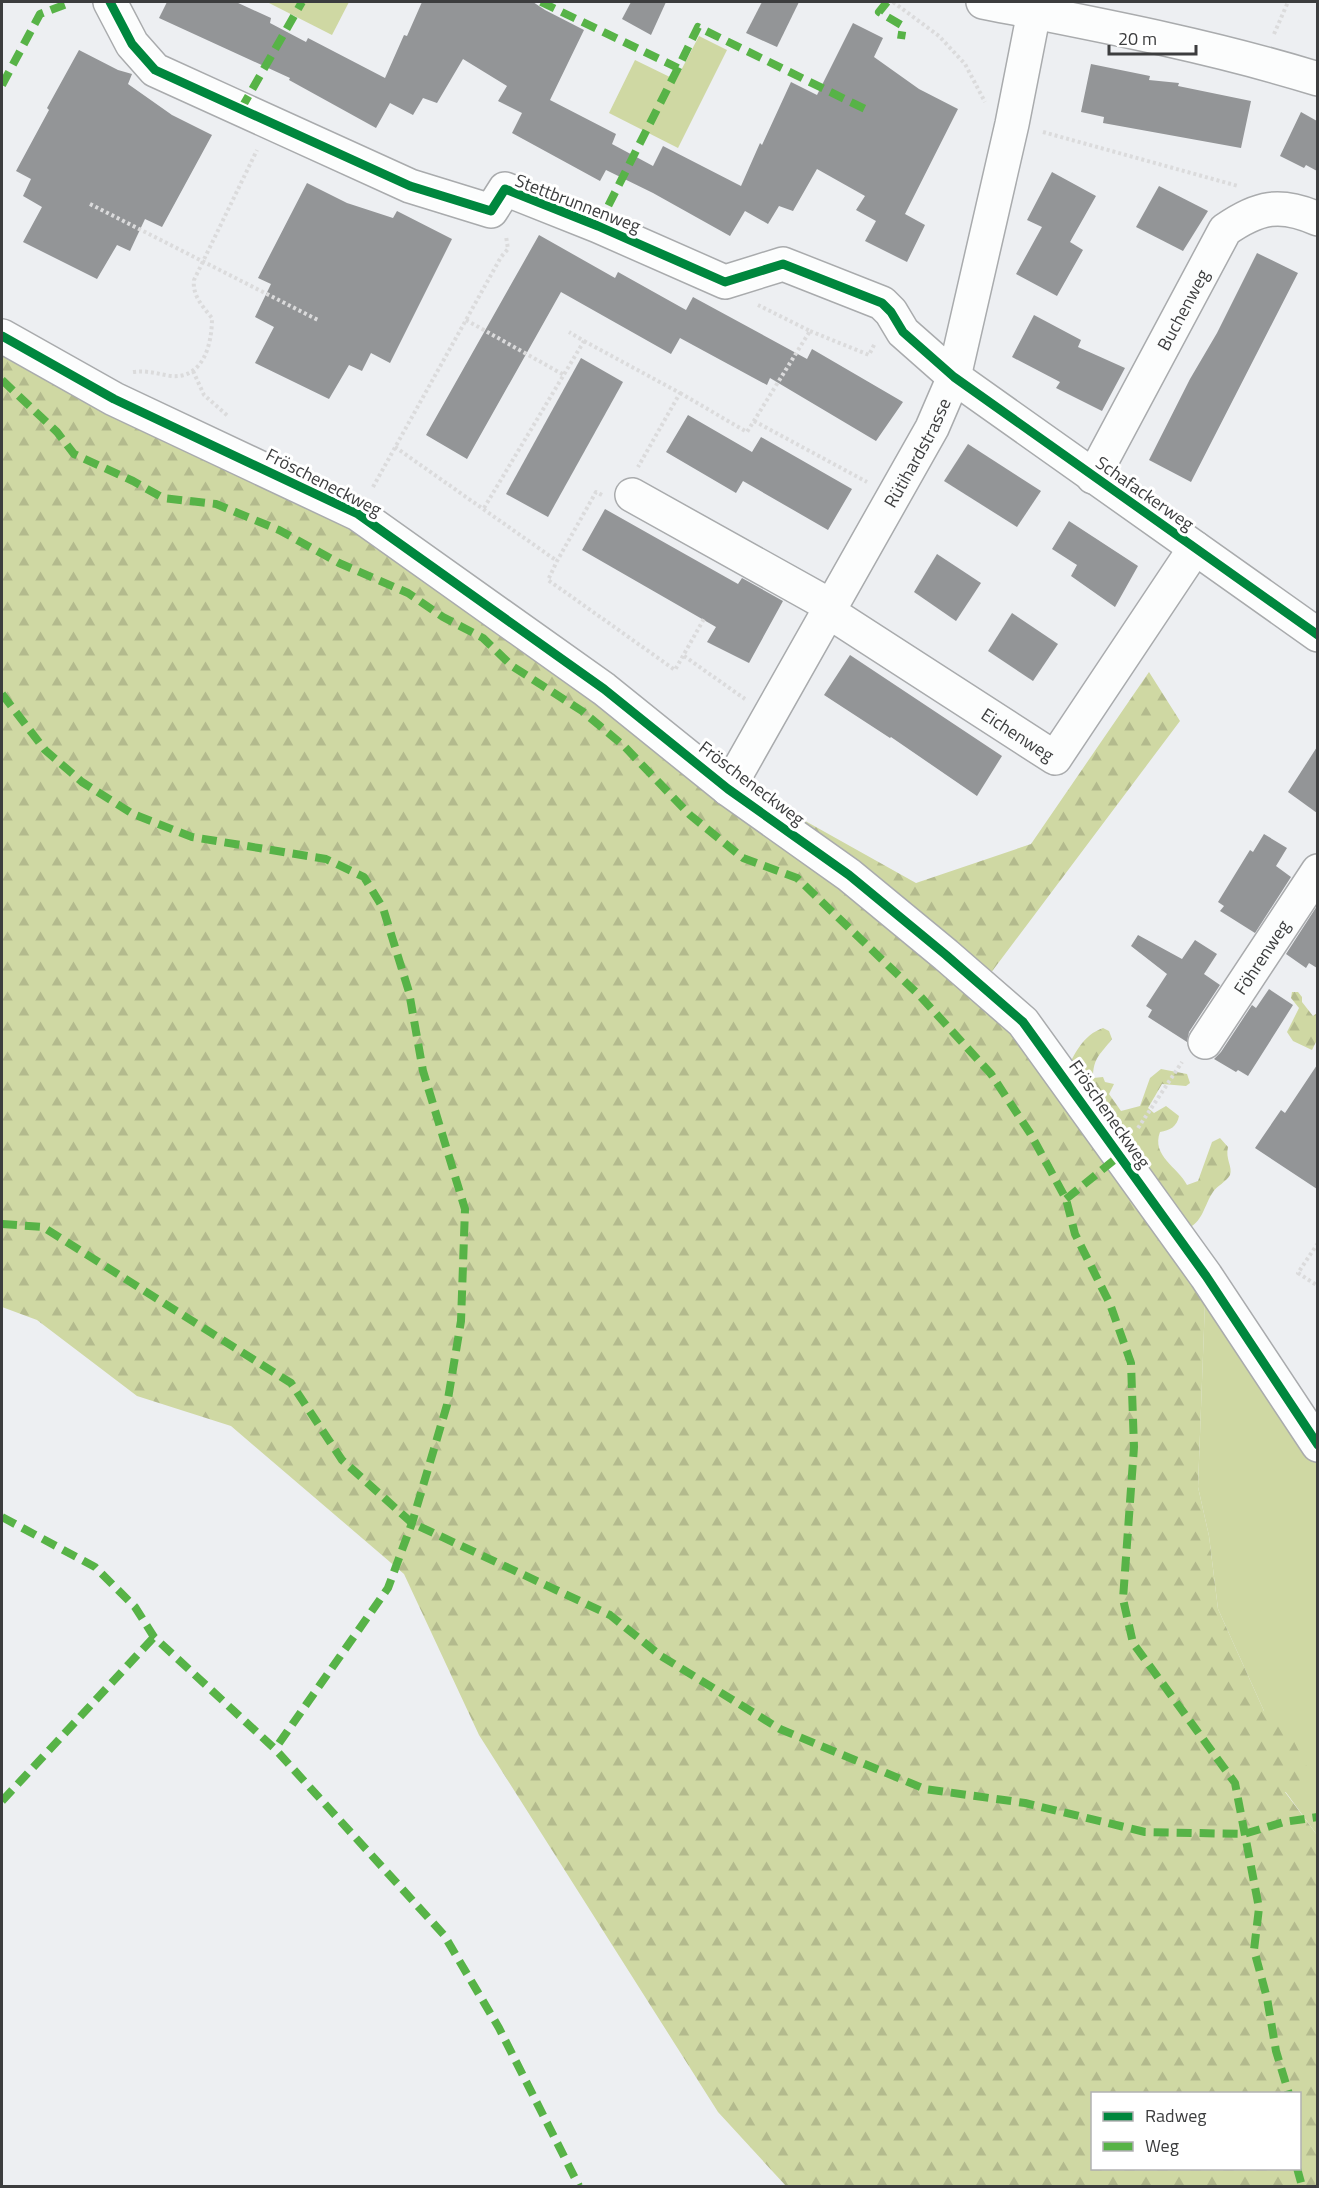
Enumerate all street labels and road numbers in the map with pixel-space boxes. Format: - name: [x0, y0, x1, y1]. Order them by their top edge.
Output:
- street label: Stettbrunnenweg: [511, 167, 645, 239]
- street label: Buchenweg: [1150, 264, 1215, 355]
- street label: Rütihardstrasse: [876, 393, 957, 512]
- street label: Fröscheneckweg: [261, 441, 387, 523]
- street label: Schafackerweg: [1090, 449, 1200, 537]
- street label: Eichenweg: [976, 700, 1060, 768]
- street label: Fröscheneckweg: [693, 734, 811, 832]
- street label: Föhrenweg: [1227, 914, 1296, 1000]
- street label: Fröscheneckweg: [1063, 1054, 1157, 1174]

